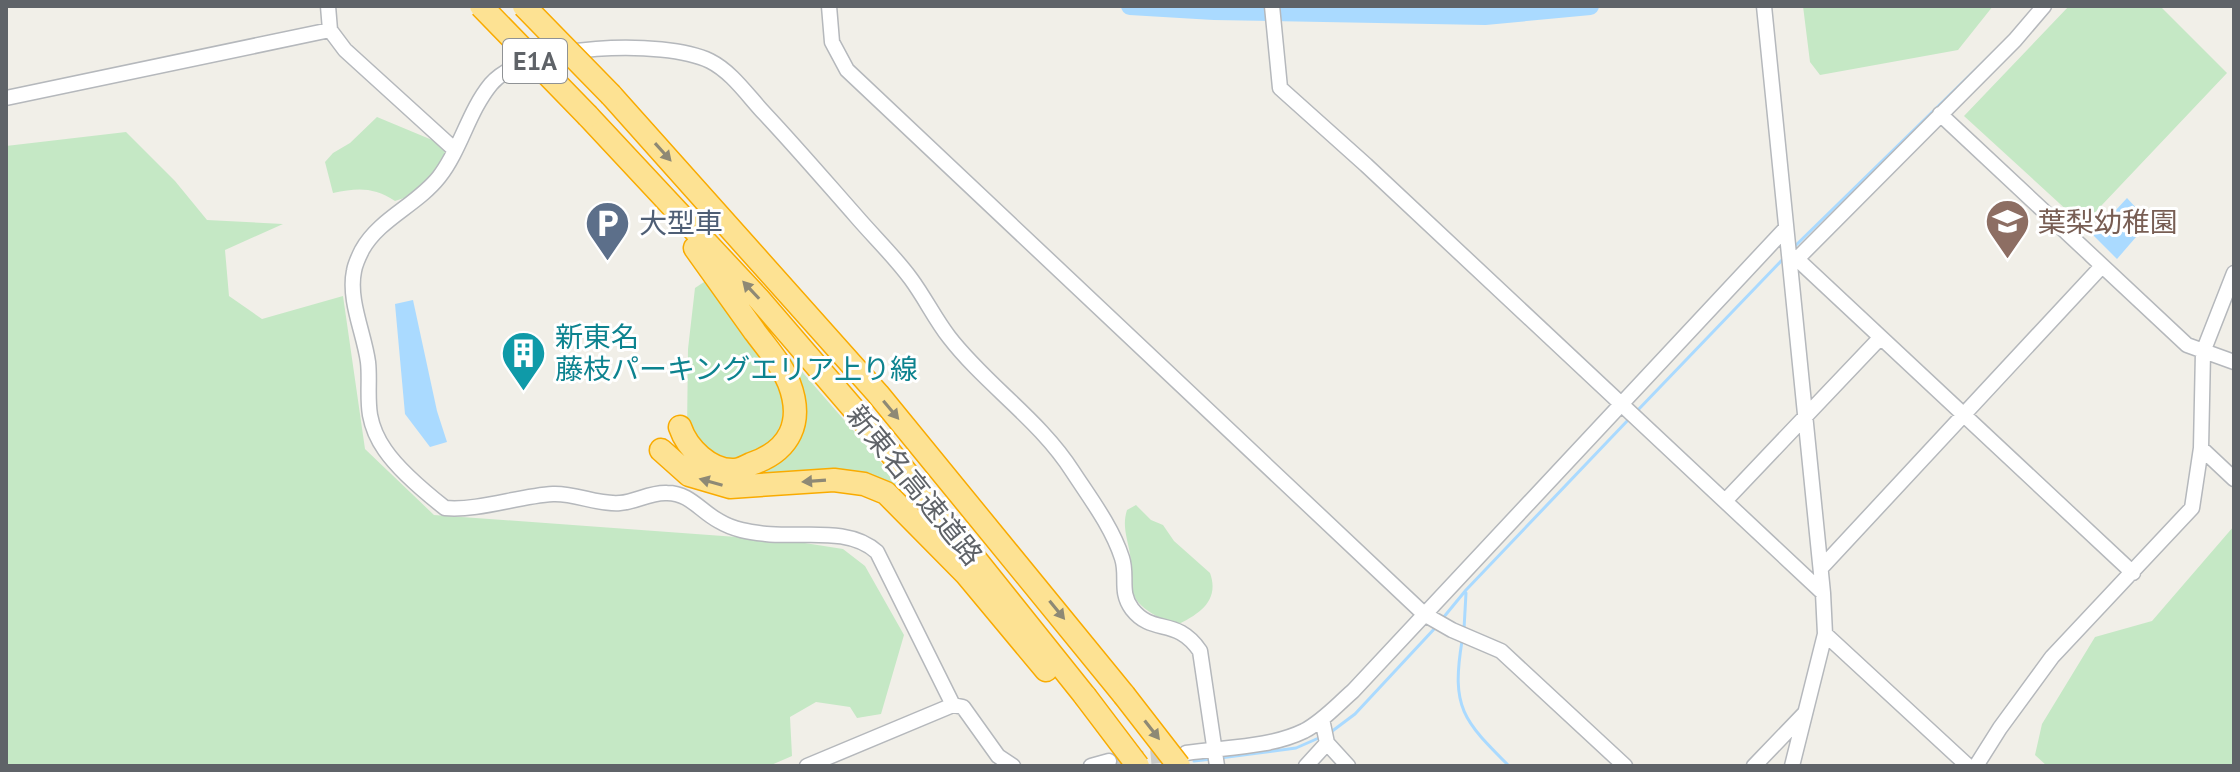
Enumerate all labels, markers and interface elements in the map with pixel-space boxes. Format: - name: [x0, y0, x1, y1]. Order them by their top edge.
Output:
- road number: E1A: [503, 39, 567, 83]
- one-way arrow: [654, 142, 671, 162]
- school or university icon: 葉梨幼稚園: [1983, 198, 2031, 261]
- parking icon: 大型車: [584, 199, 632, 262]
- place label: 葉梨幼稚園: [2038, 203, 2178, 240]
- place label: 大型車: [639, 204, 723, 241]
- one-way arrow: [742, 281, 760, 300]
- place label: 新東名 藤枝パーキングエリア上り線: [555, 318, 918, 387]
- building icon: 新東名 藤枝パーキングエリア上り線: [500, 329, 548, 392]
- street label: 新東名高速道路: [839, 397, 991, 572]
- one-way arrow: [882, 400, 899, 420]
- one-way arrow: [699, 475, 723, 488]
- one-way arrow: [801, 475, 826, 488]
- one-way arrow: [1048, 600, 1065, 620]
- one-way arrow: [1143, 720, 1159, 741]

